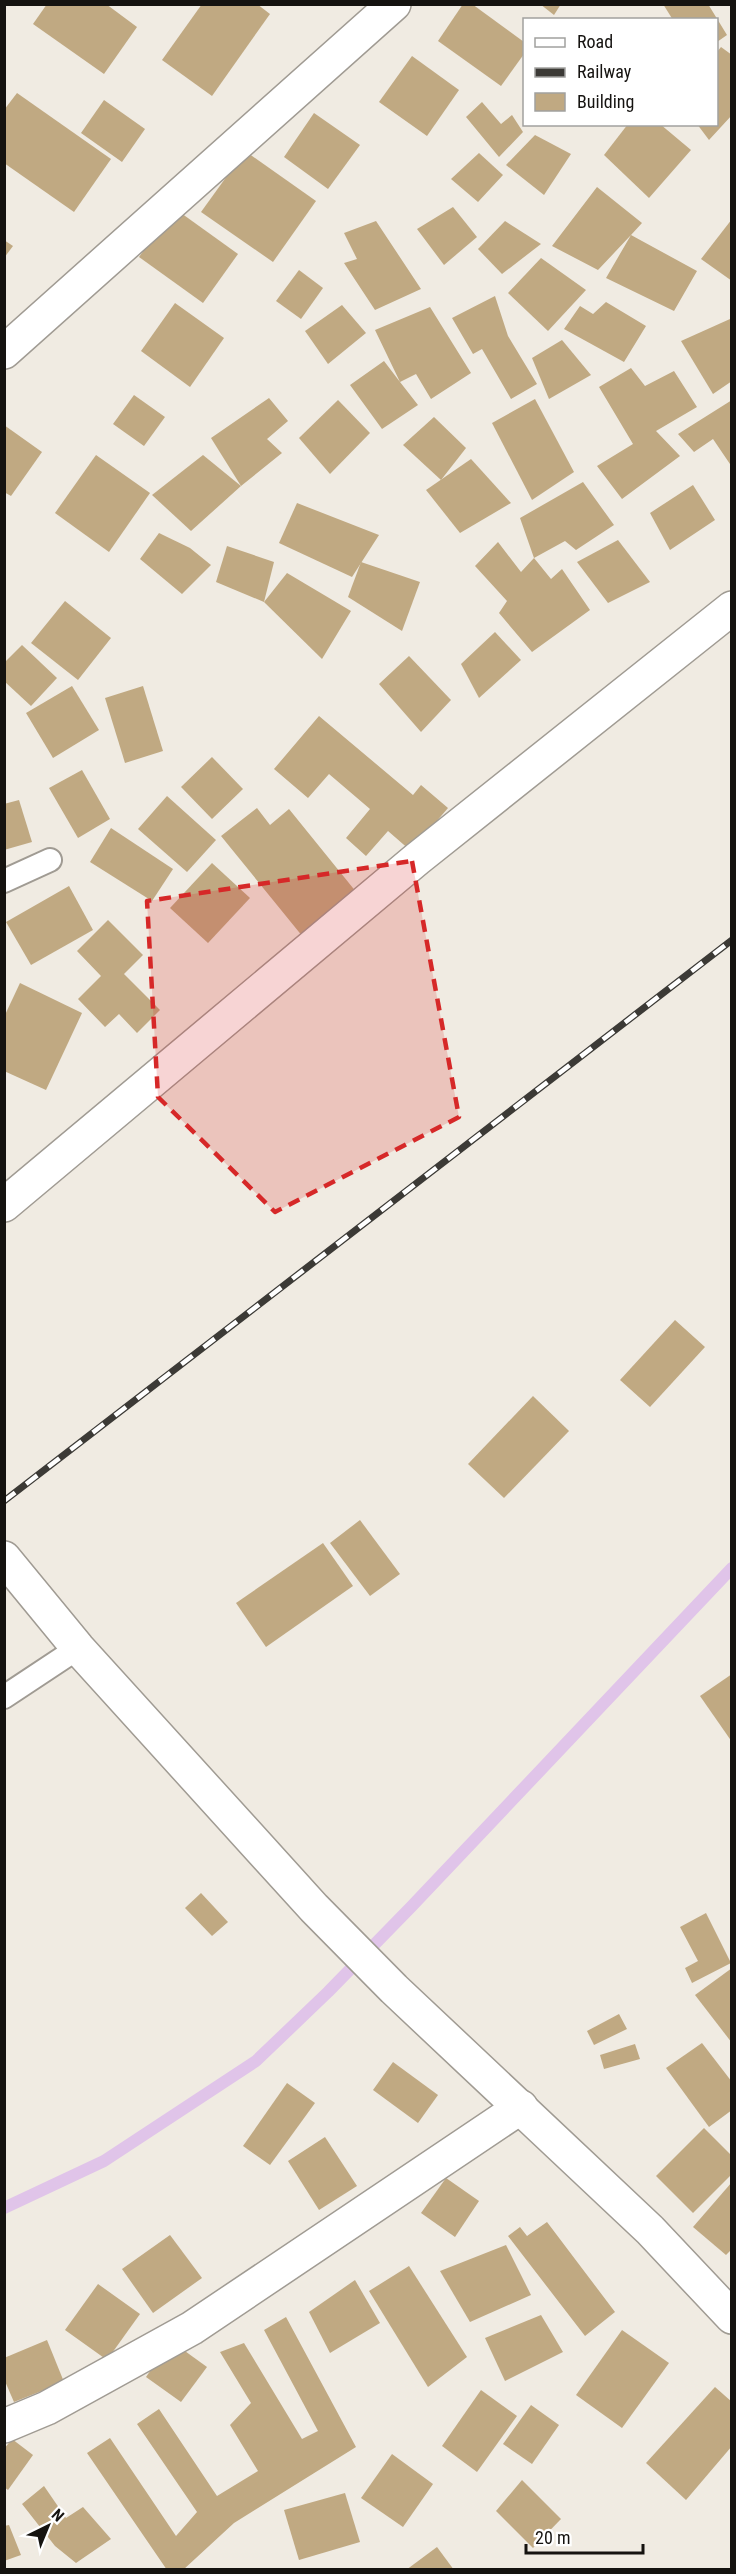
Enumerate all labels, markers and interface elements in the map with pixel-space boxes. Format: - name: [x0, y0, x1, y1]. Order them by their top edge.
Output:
- legend: [523, 18, 718, 126]
- text: Road: [577, 31, 613, 52]
- text: Railway: [577, 61, 632, 82]
- text: Building: [577, 91, 634, 112]
- north arrow: [18, 2496, 78, 2556]
- text: N: [48, 2505, 68, 2526]
- scale bar: [526, 2517, 643, 2555]
- text: 20 m: [535, 2527, 570, 2548]

